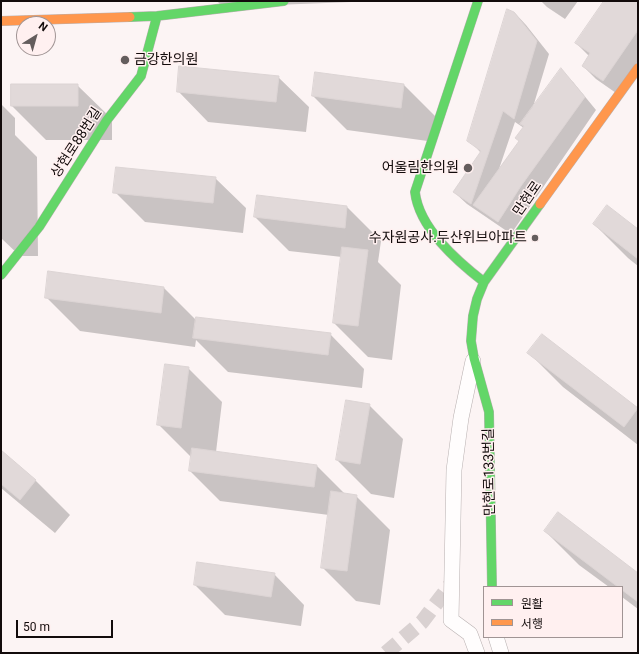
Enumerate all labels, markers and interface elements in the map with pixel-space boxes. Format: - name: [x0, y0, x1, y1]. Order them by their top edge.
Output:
- north arrow: [16, 16, 56, 56]
- text: N: [36, 19, 50, 34]
- place label: 금강한의원: [134, 52, 198, 68]
- marker: 금강한의원: [119, 54, 131, 66]
- street label: 상현로88번길: [48, 105, 106, 181]
- place label: 어울림한의원: [382, 160, 459, 176]
- marker: 어울림한의원: [462, 162, 474, 174]
- street label: 만현로: [510, 178, 546, 220]
- place label: 수자원공사.두산위브아파트: [369, 230, 527, 246]
- marker: 수자원공사.두산위브아파트: [530, 233, 540, 243]
- street label: 만현로133번길: [481, 428, 499, 516]
- legend: [483, 586, 623, 638]
- text: 원활: [521, 597, 543, 611]
- scale bar: [18, 612, 115, 638]
- text: 서행: [521, 617, 543, 631]
- text: 50 m: [23, 620, 50, 634]

